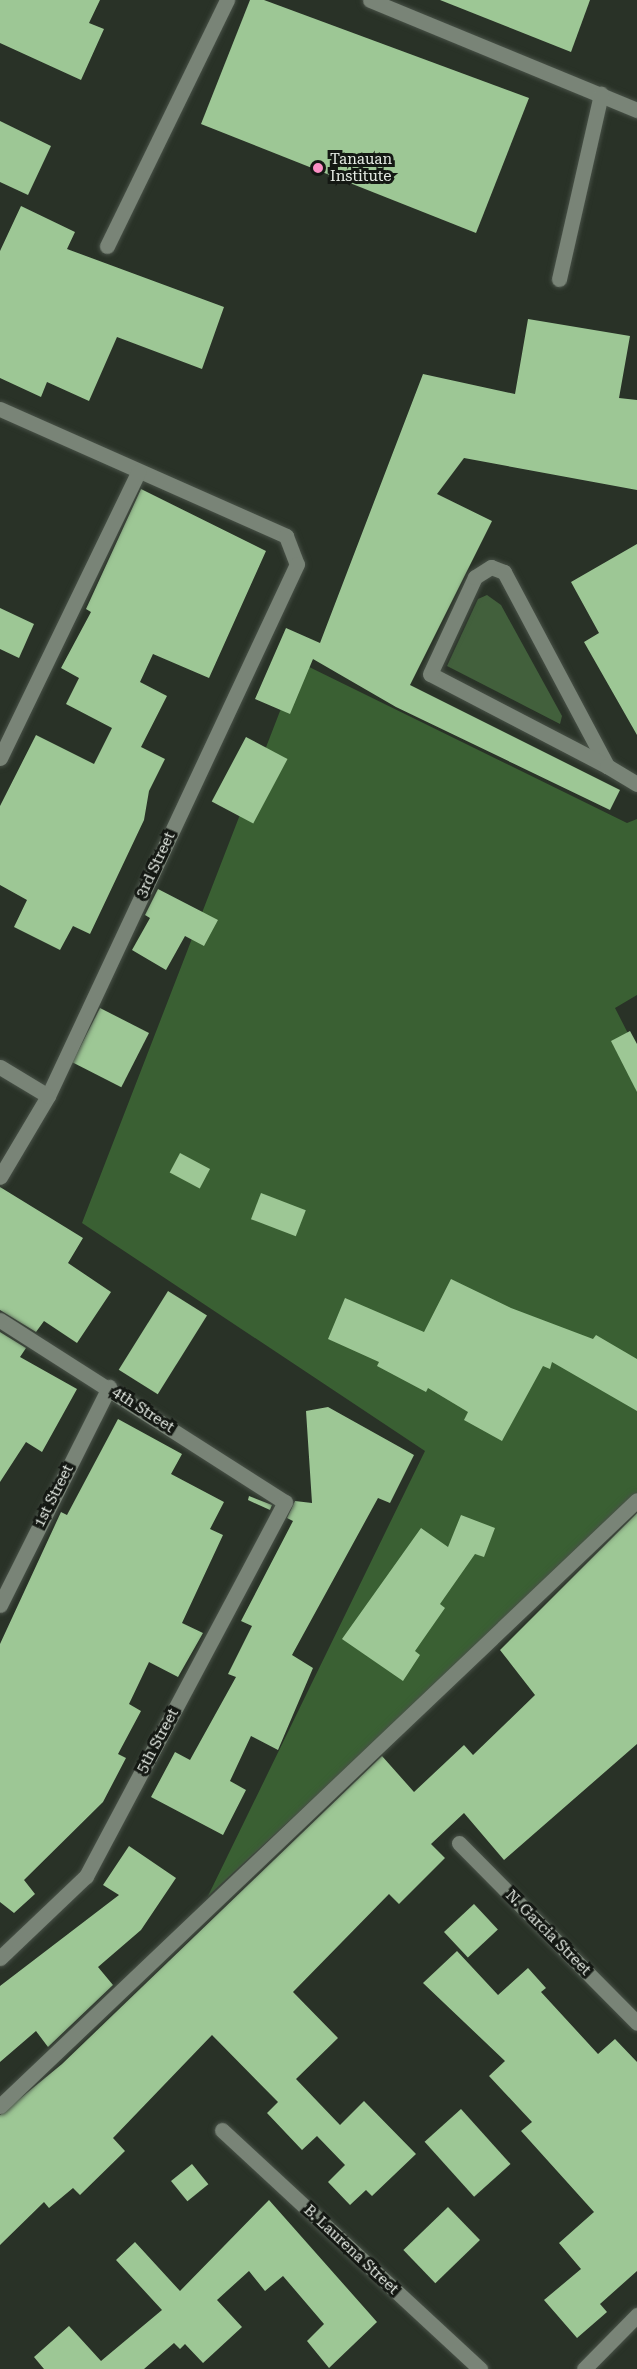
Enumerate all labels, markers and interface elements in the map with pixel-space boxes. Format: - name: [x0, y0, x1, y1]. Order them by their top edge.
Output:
- place label: Tanauan Institute: [330, 150, 392, 185]
- marker: Tanauan Institute: [311, 161, 325, 175]
- street label: 3rd Street: [133, 829, 179, 901]
- street label: 4th Street: [109, 1383, 177, 1437]
- street label: 1st Street: [31, 1462, 77, 1530]
- street label: 5th Street: [134, 1706, 182, 1776]
- street label: N. Garcia Street: [502, 1887, 594, 1979]
- street label: B. Laurena Street: [300, 2201, 402, 2299]

